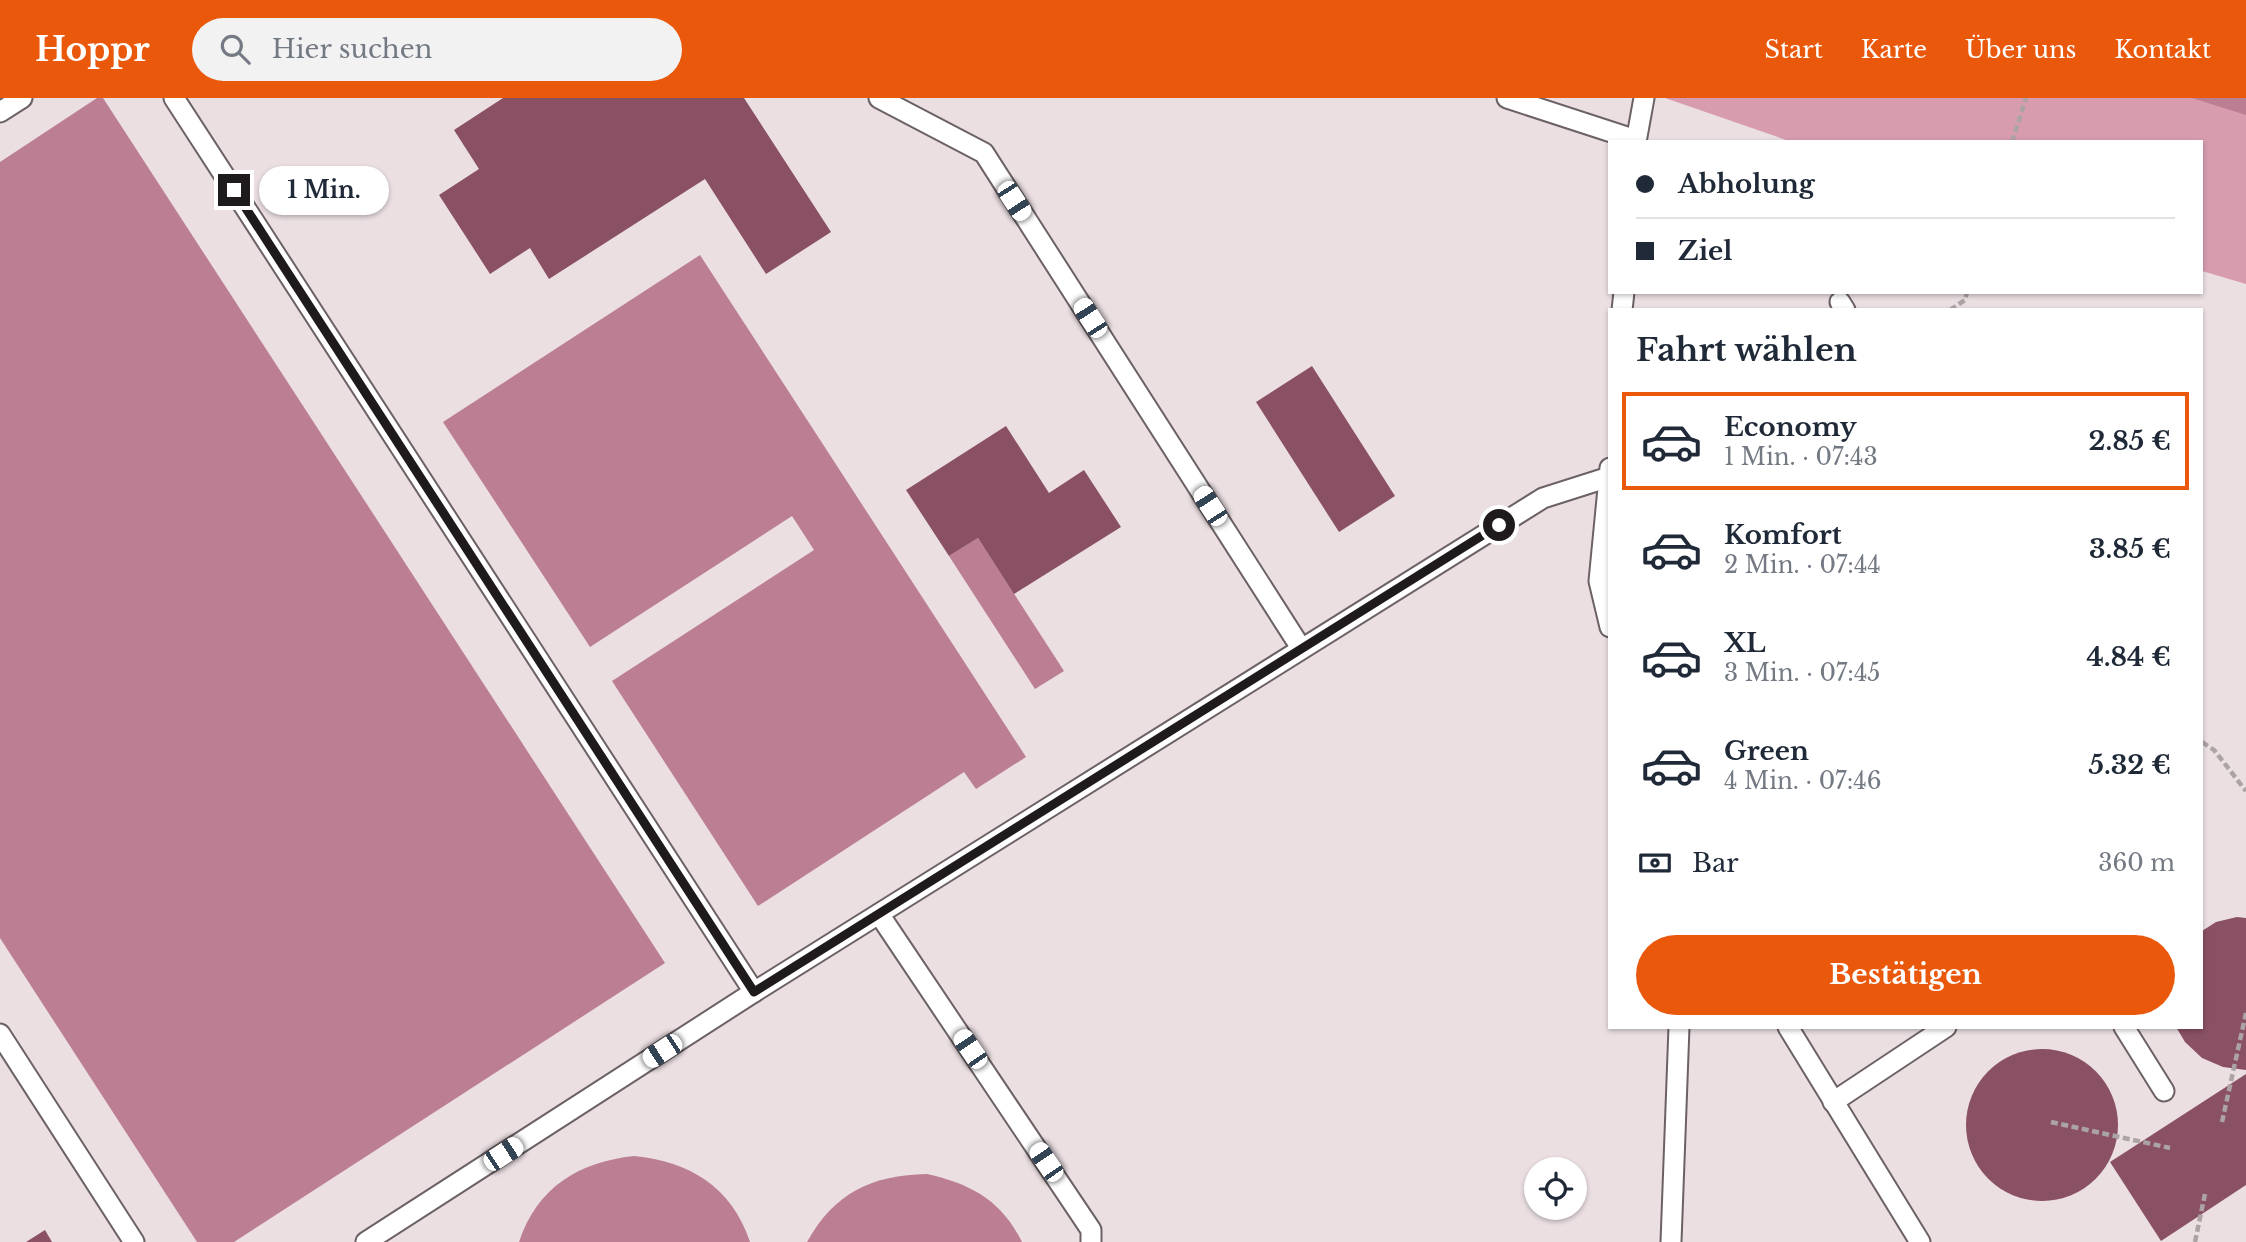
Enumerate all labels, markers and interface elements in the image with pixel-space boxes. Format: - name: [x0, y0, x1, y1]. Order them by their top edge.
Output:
- search box: [192, 18, 682, 81]
- text: Hoppr: [35, 29, 150, 70]
- icon: search: [216, 30, 254, 68]
- text: Hier suchen: [272, 33, 433, 65]
- text: Start: [1765, 35, 1823, 64]
- text: Karte: [1861, 35, 1927, 64]
- text: Über uns: [1965, 35, 2077, 64]
- text: Kontakt: [2115, 35, 2211, 64]
- callout: 1 Min.: [258, 166, 388, 214]
- text: Abholung: [1678, 168, 1815, 200]
- route end: [218, 174, 250, 206]
- text: 1 Min.: [287, 176, 361, 204]
- car: [994, 178, 1035, 224]
- text: Ziel: [1678, 235, 1733, 267]
- car: [1070, 295, 1111, 341]
- text: Fahrt wählen: [1636, 330, 1857, 370]
- icon: car: [1640, 410, 1703, 473]
- text: Economy: [1724, 411, 1857, 443]
- text: 2.85 €: [2089, 425, 2171, 457]
- text: 1 Min. · 07:43: [1724, 443, 1878, 471]
- car: [1190, 483, 1231, 529]
- route start: [1483, 509, 1515, 541]
- icon: car: [1640, 518, 1703, 581]
- text: Komfort: [1724, 519, 1842, 551]
- text: 3.85 €: [2089, 533, 2171, 565]
- text: 2 Min. · 07:44: [1724, 551, 1881, 579]
- icon: car: [1640, 626, 1703, 689]
- text: XL: [1724, 627, 1766, 659]
- text: 4.84 €: [2086, 641, 2171, 673]
- text: 3 Min. · 07:45: [1724, 659, 1880, 687]
- icon: car: [1640, 734, 1703, 797]
- text: Green: [1724, 735, 1809, 767]
- text: 5.32 €: [2089, 749, 2171, 781]
- text: 4 Min. · 07:46: [1724, 767, 1881, 795]
- icon: cash: [1636, 844, 1674, 882]
- text: Bar: [1692, 847, 1739, 879]
- text: 360 m: [2098, 849, 2175, 877]
- button: Bestätigen: [1636, 935, 2175, 1015]
- car: [950, 1026, 991, 1072]
- car: [639, 1031, 686, 1071]
- car: [480, 1134, 527, 1174]
- car: [1026, 1139, 1067, 1185]
- map controls: [1524, 1157, 1587, 1220]
- button: locate: [1524, 1157, 1587, 1220]

